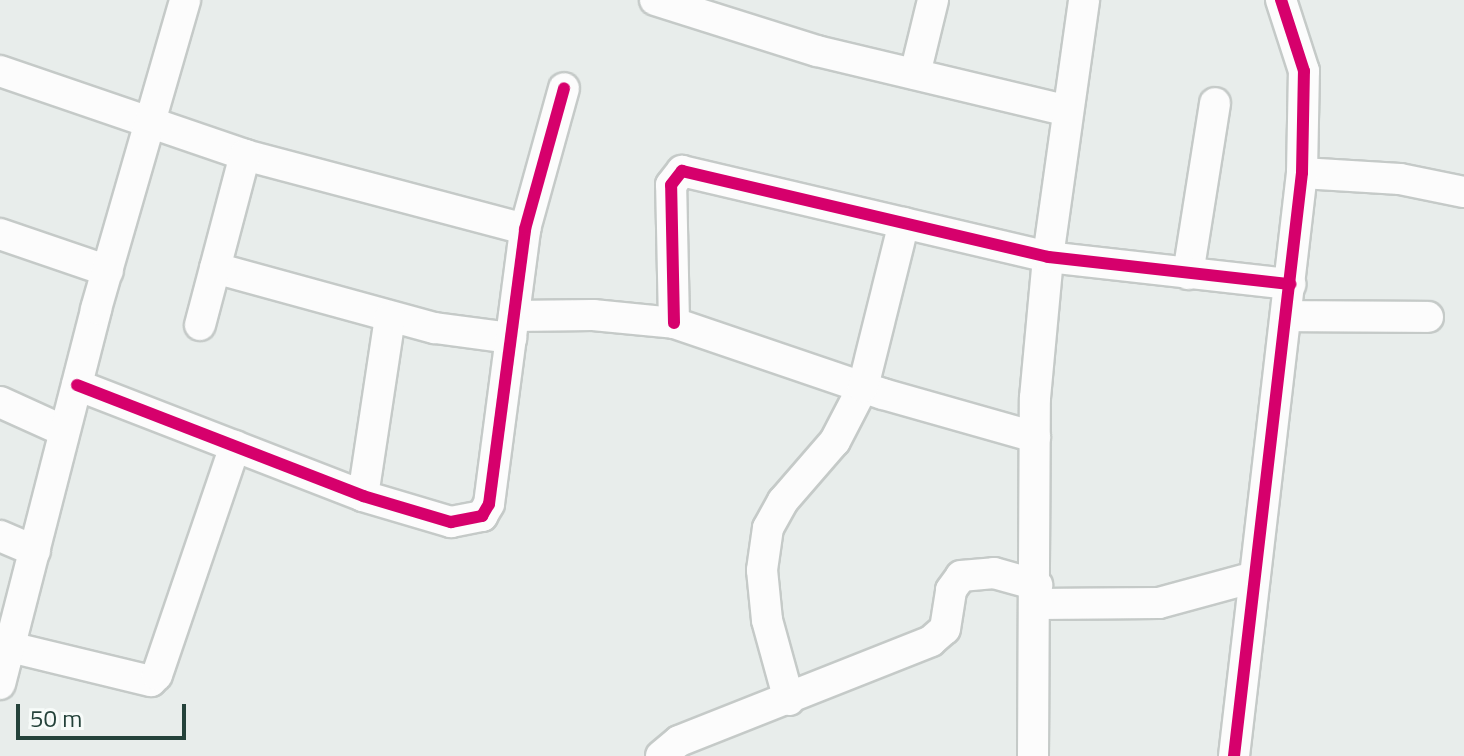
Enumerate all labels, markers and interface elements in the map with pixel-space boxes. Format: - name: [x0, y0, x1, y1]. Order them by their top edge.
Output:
- scale bar: [20, 688, 190, 738]
- text: 50 m: [30, 700, 82, 736]

